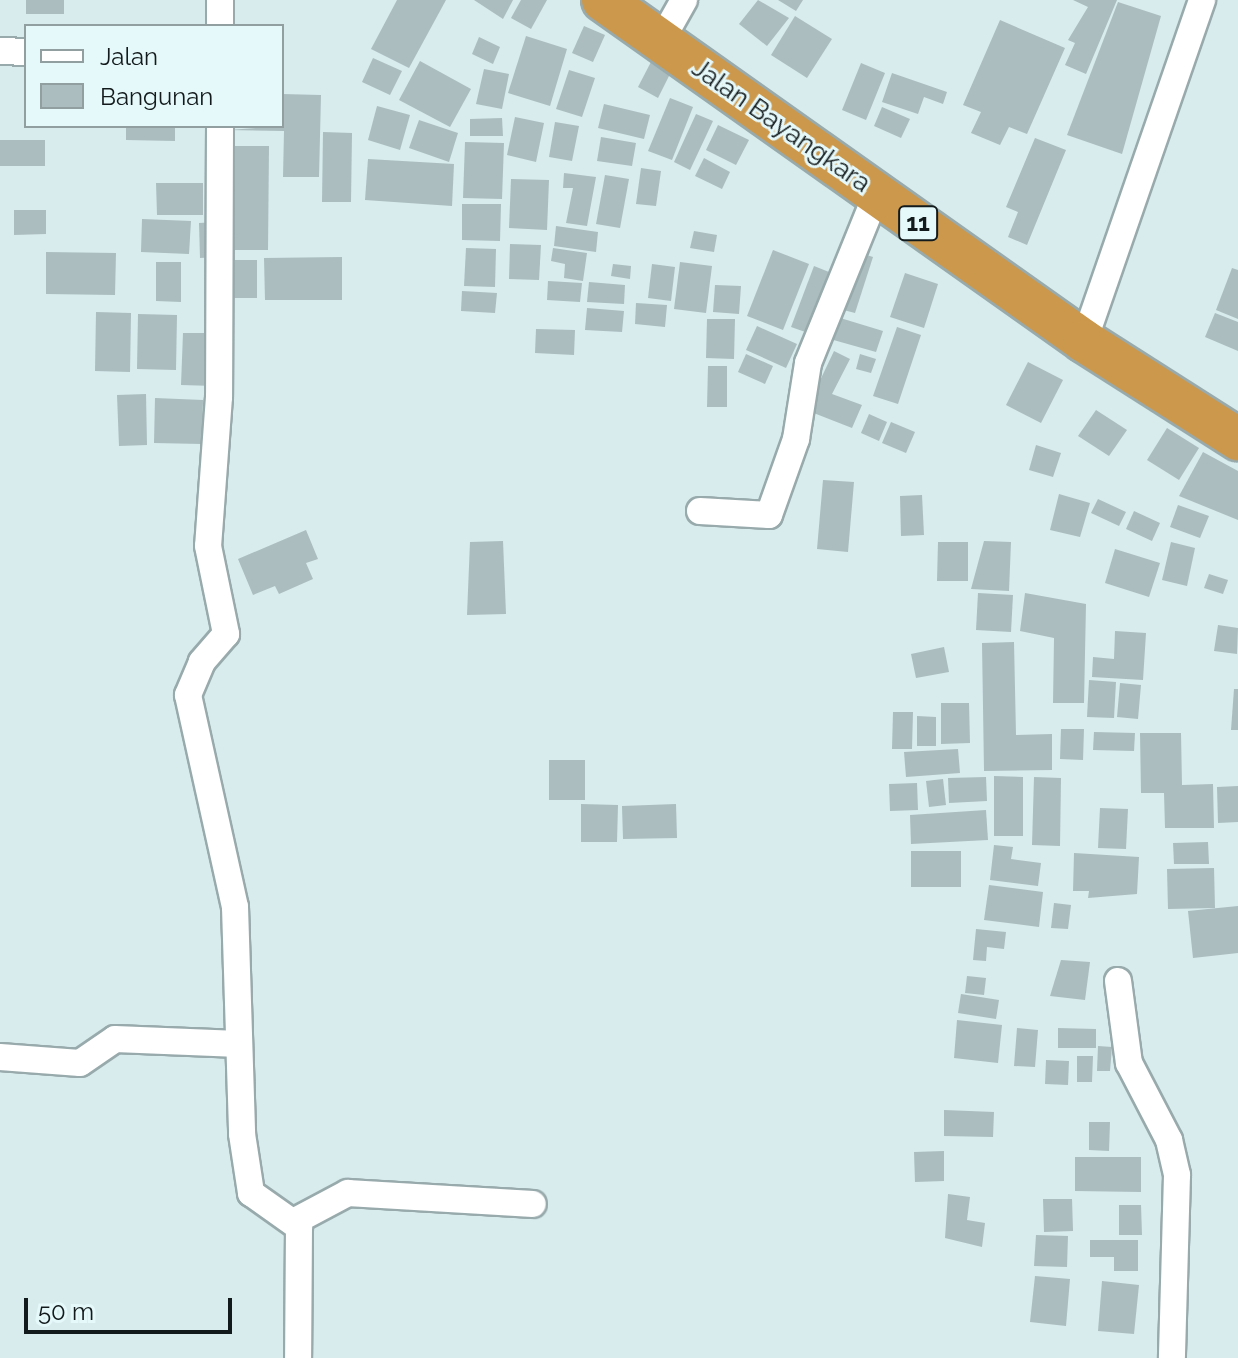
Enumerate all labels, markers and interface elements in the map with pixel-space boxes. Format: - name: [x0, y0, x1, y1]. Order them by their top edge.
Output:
- legend: [24, 24, 284, 128]
- text: Jalan: [100, 42, 158, 71]
- street label: Jalan Bayangkara: [686, 53, 876, 199]
- text: Bangunan: [100, 82, 213, 111]
- road number: 11: [898, 203, 938, 243]
- scale bar: [28, 1282, 236, 1332]
- text: 50 m: [38, 1297, 94, 1326]

